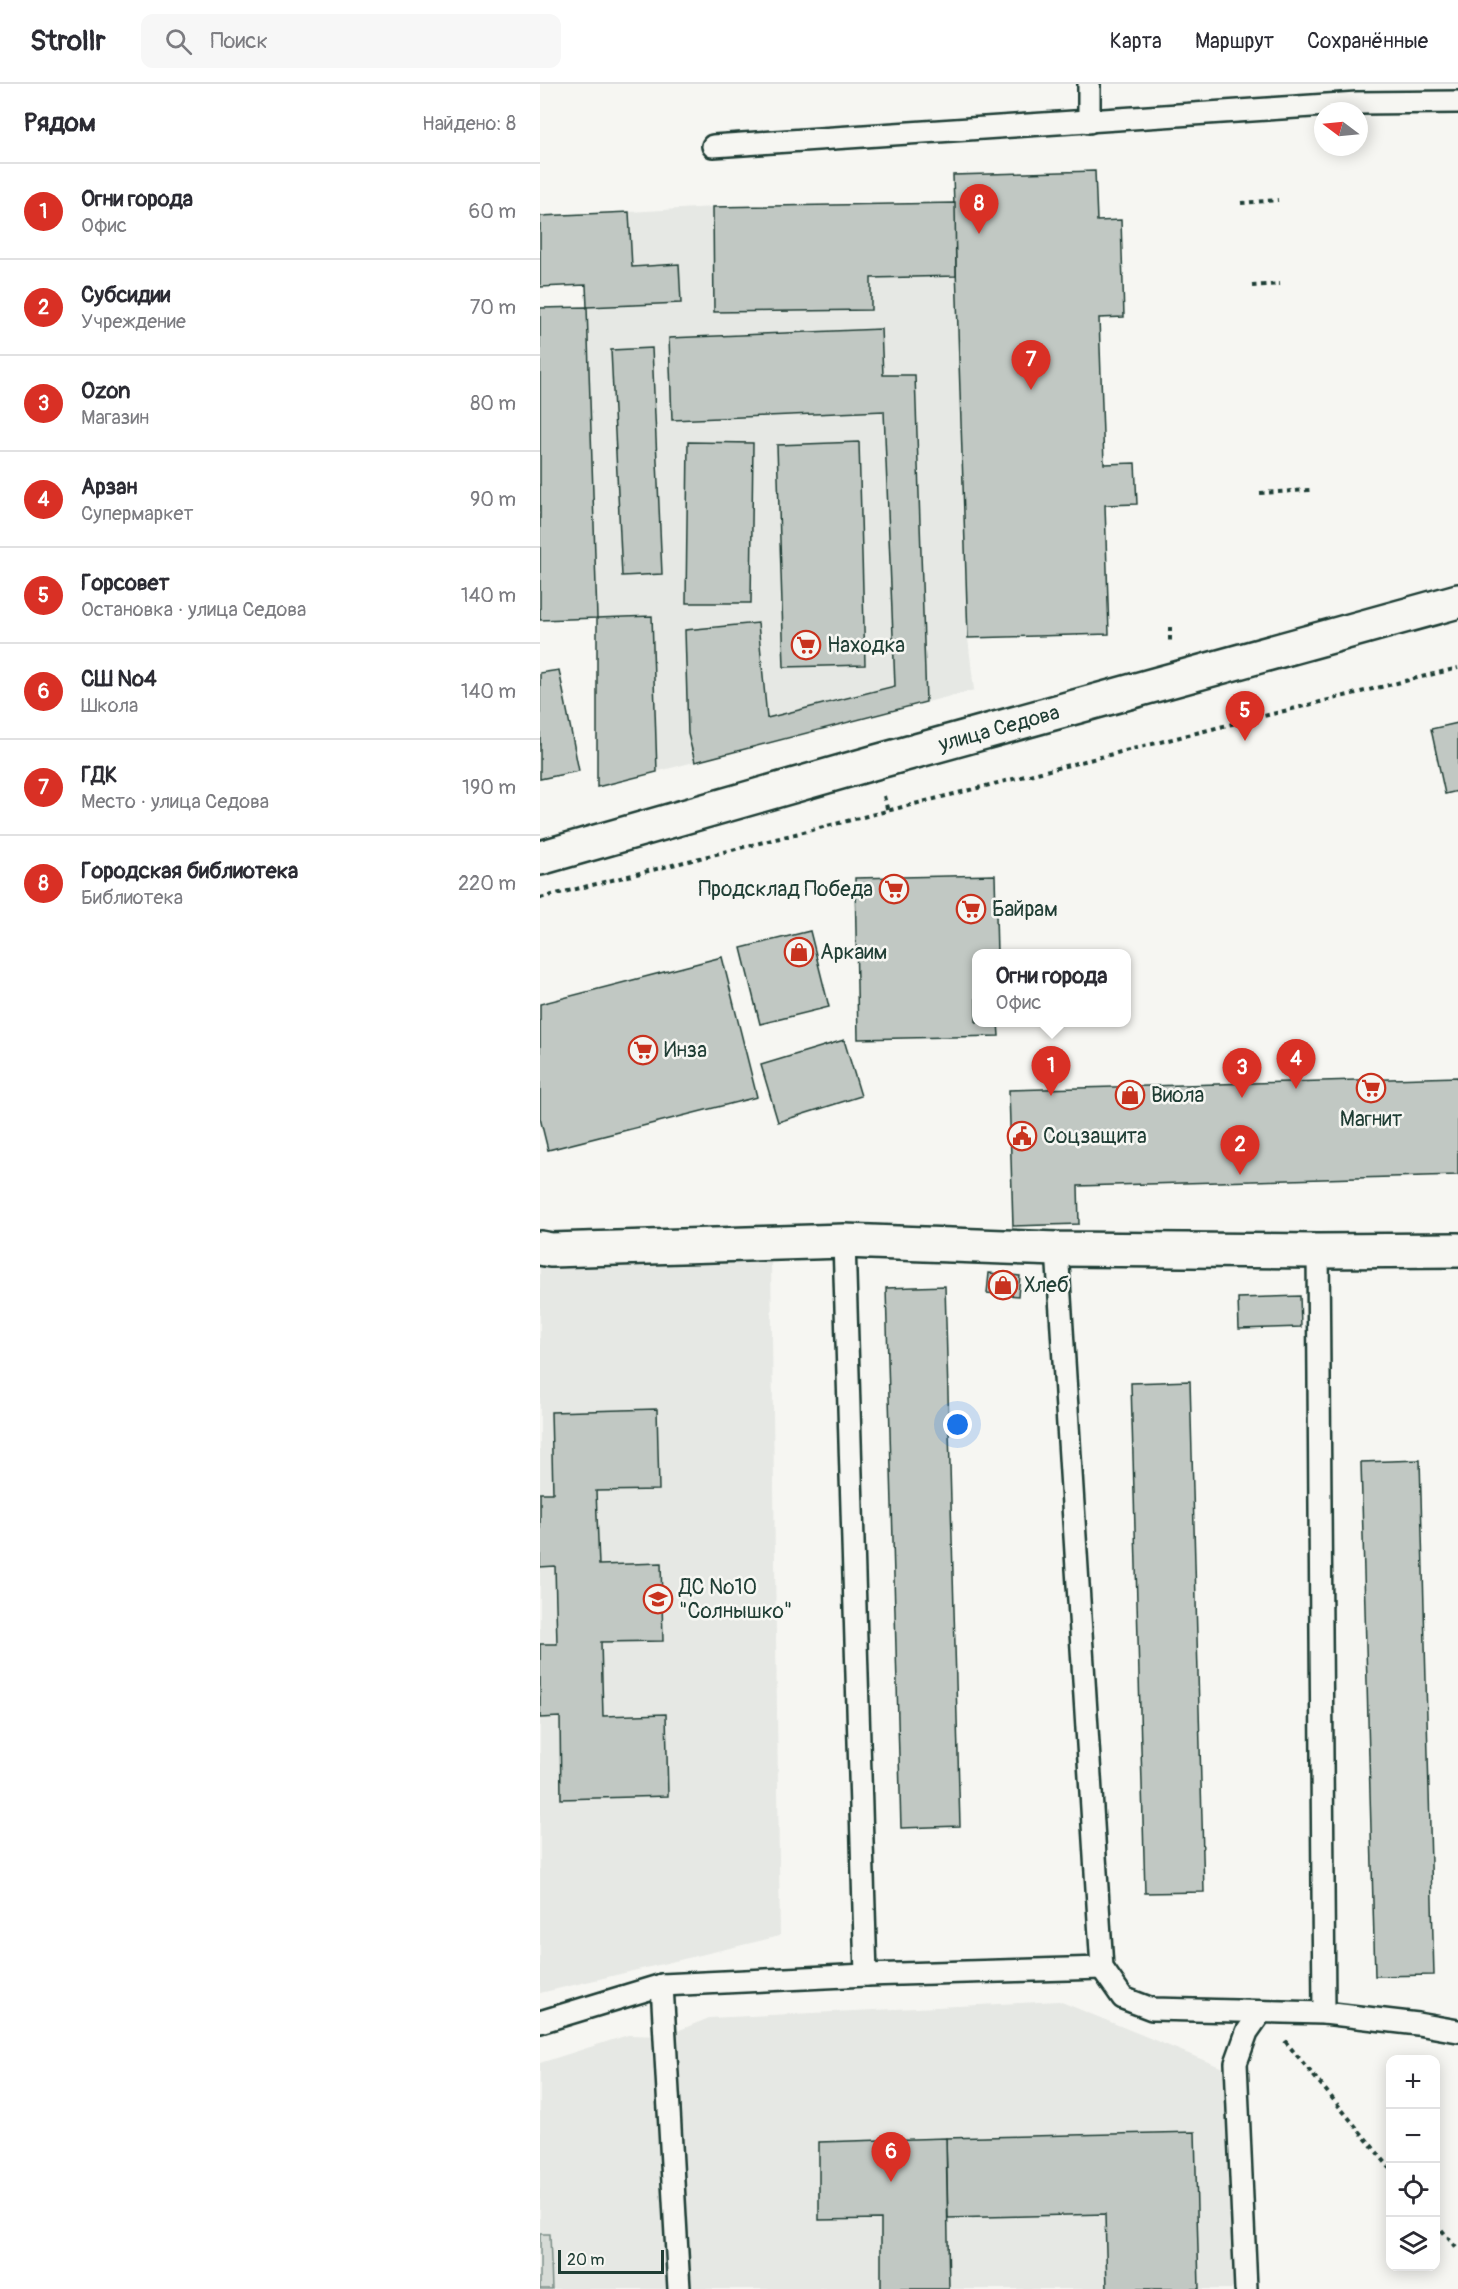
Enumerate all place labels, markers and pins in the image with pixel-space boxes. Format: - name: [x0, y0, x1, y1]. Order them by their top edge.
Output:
- pin: 8: [960, 184, 998, 234]
- pin: 7: [1012, 340, 1050, 390]
- supermarket icon: Находка: [790, 629, 822, 661]
- place label: Находка: [827, 632, 905, 659]
- pin: 5: [1226, 692, 1264, 741]
- supermarket icon: Продсклад Победа: [878, 873, 910, 905]
- place label: Продсклад Победа: [698, 876, 873, 903]
- supermarket icon: Байрам: [955, 893, 987, 925]
- place label: Байрам: [992, 896, 1058, 923]
- shop icon: Аркаим: [783, 936, 815, 968]
- place label: Аркаим: [820, 939, 887, 966]
- supermarket icon: Инза: [627, 1034, 659, 1066]
- place label: Инза: [664, 1037, 707, 1064]
- pin: 4: [1276, 1040, 1316, 1089]
- pin: 1: [1032, 1046, 1070, 1096]
- pin: 3: [1222, 1048, 1262, 1098]
- supermarket icon: Магнит: [1355, 1072, 1387, 1104]
- shop icon: Виола: [1114, 1079, 1146, 1111]
- place label: Виола: [1151, 1082, 1204, 1109]
- place label: Магнит: [1340, 1106, 1403, 1133]
- public building icon: Соцзащита: [1006, 1120, 1038, 1152]
- place label: Соцзащита: [1043, 1123, 1147, 1150]
- pin: 2: [1220, 1126, 1260, 1175]
- shop icon: Хлеб: [987, 1269, 1019, 1301]
- place label: Хлеб: [1024, 1272, 1069, 1299]
- place label: ДС №10 "Солнышко": [678, 1574, 792, 1625]
- school or university icon: ДС №10 "Солнышко": [642, 1583, 674, 1615]
- pin: 6: [872, 2132, 910, 2182]

